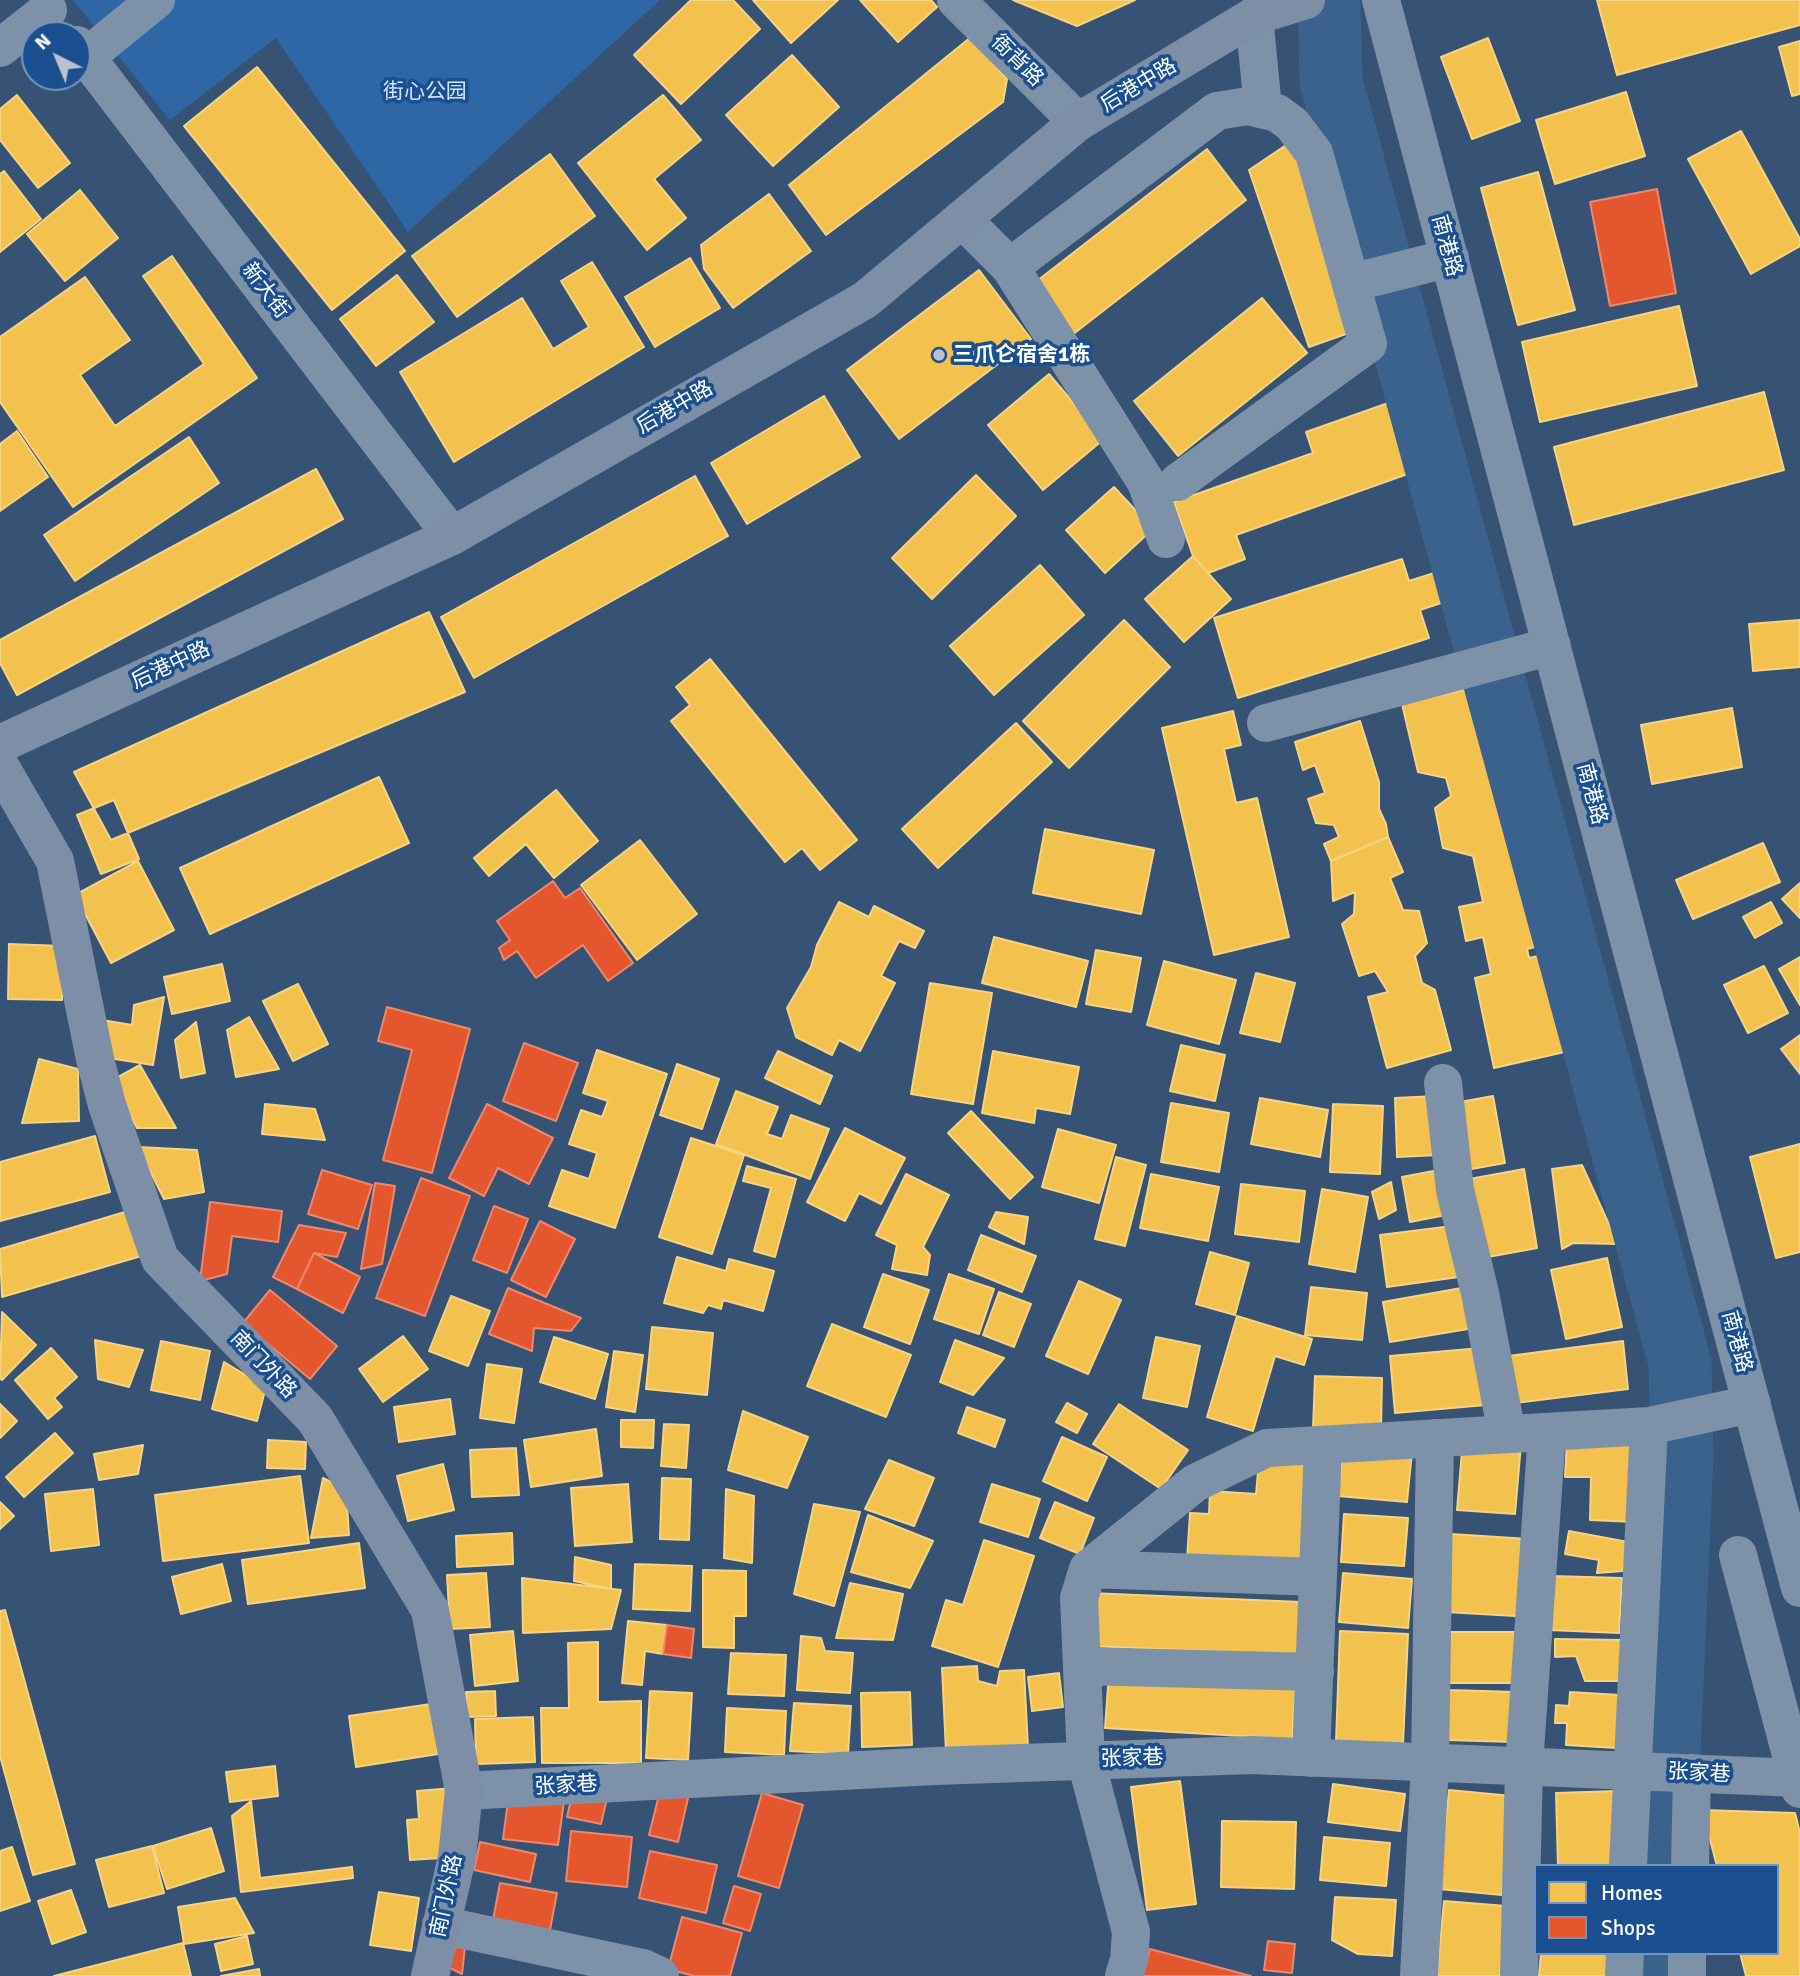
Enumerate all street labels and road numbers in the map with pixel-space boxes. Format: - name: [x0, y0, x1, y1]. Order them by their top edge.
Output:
- street label: 衙背路: [986, 30, 1048, 92]
- street label: 后港中路: [1097, 54, 1181, 118]
- street label: 南港路: [1426, 212, 1466, 280]
- street label: 新大街: [236, 258, 294, 324]
- street label: 后港中路: [632, 376, 718, 440]
- street label: 后港中路: [128, 637, 214, 695]
- street label: 南港路: [1571, 760, 1611, 828]
- street label: 南港路: [1716, 1308, 1756, 1376]
- street label: 南门外路: [225, 1326, 301, 1404]
- street label: 张家巷: [1100, 1745, 1164, 1773]
- street label: 张家巷: [1667, 1760, 1731, 1788]
- street label: 张家巷: [534, 1772, 598, 1800]
- street label: 南门外路: [426, 1852, 468, 1940]

